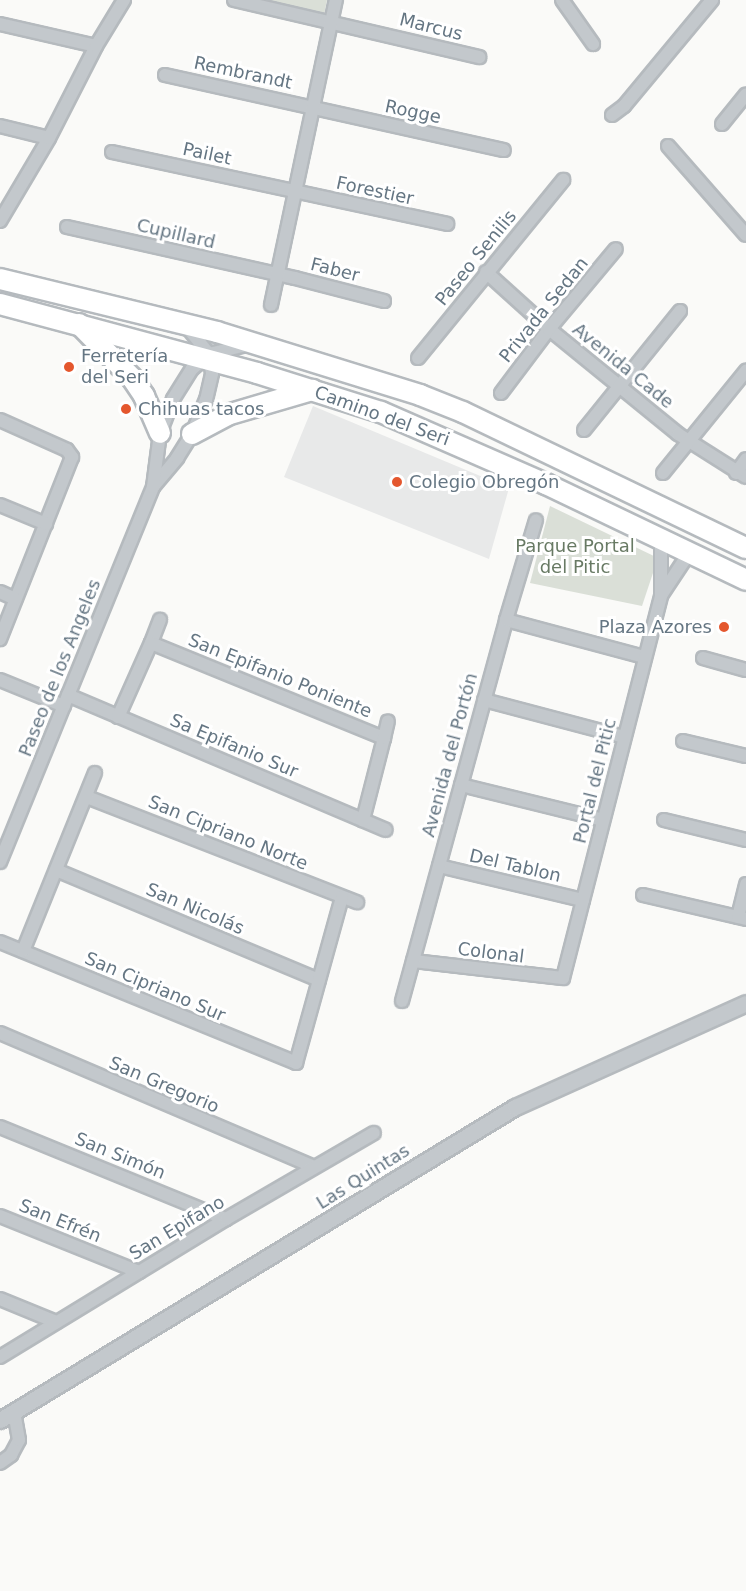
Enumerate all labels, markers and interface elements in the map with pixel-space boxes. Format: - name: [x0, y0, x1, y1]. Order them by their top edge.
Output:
- street label: Marcus: [397, 9, 465, 45]
- street label: Rembrandt: [192, 52, 294, 94]
- street label: Rogge: [383, 96, 443, 128]
- street label: Pailet: [181, 138, 233, 170]
- street label: Forestier: [334, 172, 416, 210]
- street label: Paseo Senilis: [431, 206, 521, 310]
- street label: Cupillard: [135, 214, 217, 254]
- street label: Privada Sedan: [495, 253, 593, 367]
- street label: Faber: [308, 254, 362, 286]
- street label: Avenida Cade: [568, 319, 678, 413]
- place label: Ferretería del Seri: [81, 346, 168, 388]
- marker: Ferretería del Seri: [62, 360, 76, 374]
- street label: Camino del Seri: [311, 381, 453, 451]
- place label: Chihuas tacos: [138, 398, 264, 420]
- marker: Chihuas tacos: [119, 402, 133, 416]
- place label: Colegio Obregón: [409, 471, 559, 493]
- marker: Colegio Obregón: [390, 475, 404, 489]
- park label: Parque Portal del Pitic: [515, 536, 635, 578]
- street label: Paseo de los Angeles: [15, 576, 105, 760]
- place label: Plaza Azores: [599, 616, 712, 638]
- marker: Plaza Azores: [717, 620, 731, 634]
- street label: San Epifanio Poniente: [185, 629, 375, 723]
- street label: Avenida del Portón: [418, 671, 482, 839]
- street label: Sa Epifanio Sur: [167, 709, 301, 783]
- street label: Portal del Pitic: [569, 716, 621, 846]
- street label: San Cipriano Norte: [145, 791, 311, 875]
- street label: Del Tablon: [467, 845, 563, 887]
- street label: San Nicolás: [143, 879, 247, 939]
- street label: Colonal: [456, 938, 526, 968]
- street label: San Cipriano Sur: [82, 948, 228, 1026]
- street label: San Gregorio: [106, 1052, 222, 1118]
- street label: San Simón: [71, 1128, 169, 1184]
- street label: Las Quintas: [312, 1140, 414, 1214]
- street label: San Epifano: [126, 1191, 228, 1265]
- street label: San Efrén: [16, 1195, 104, 1247]

